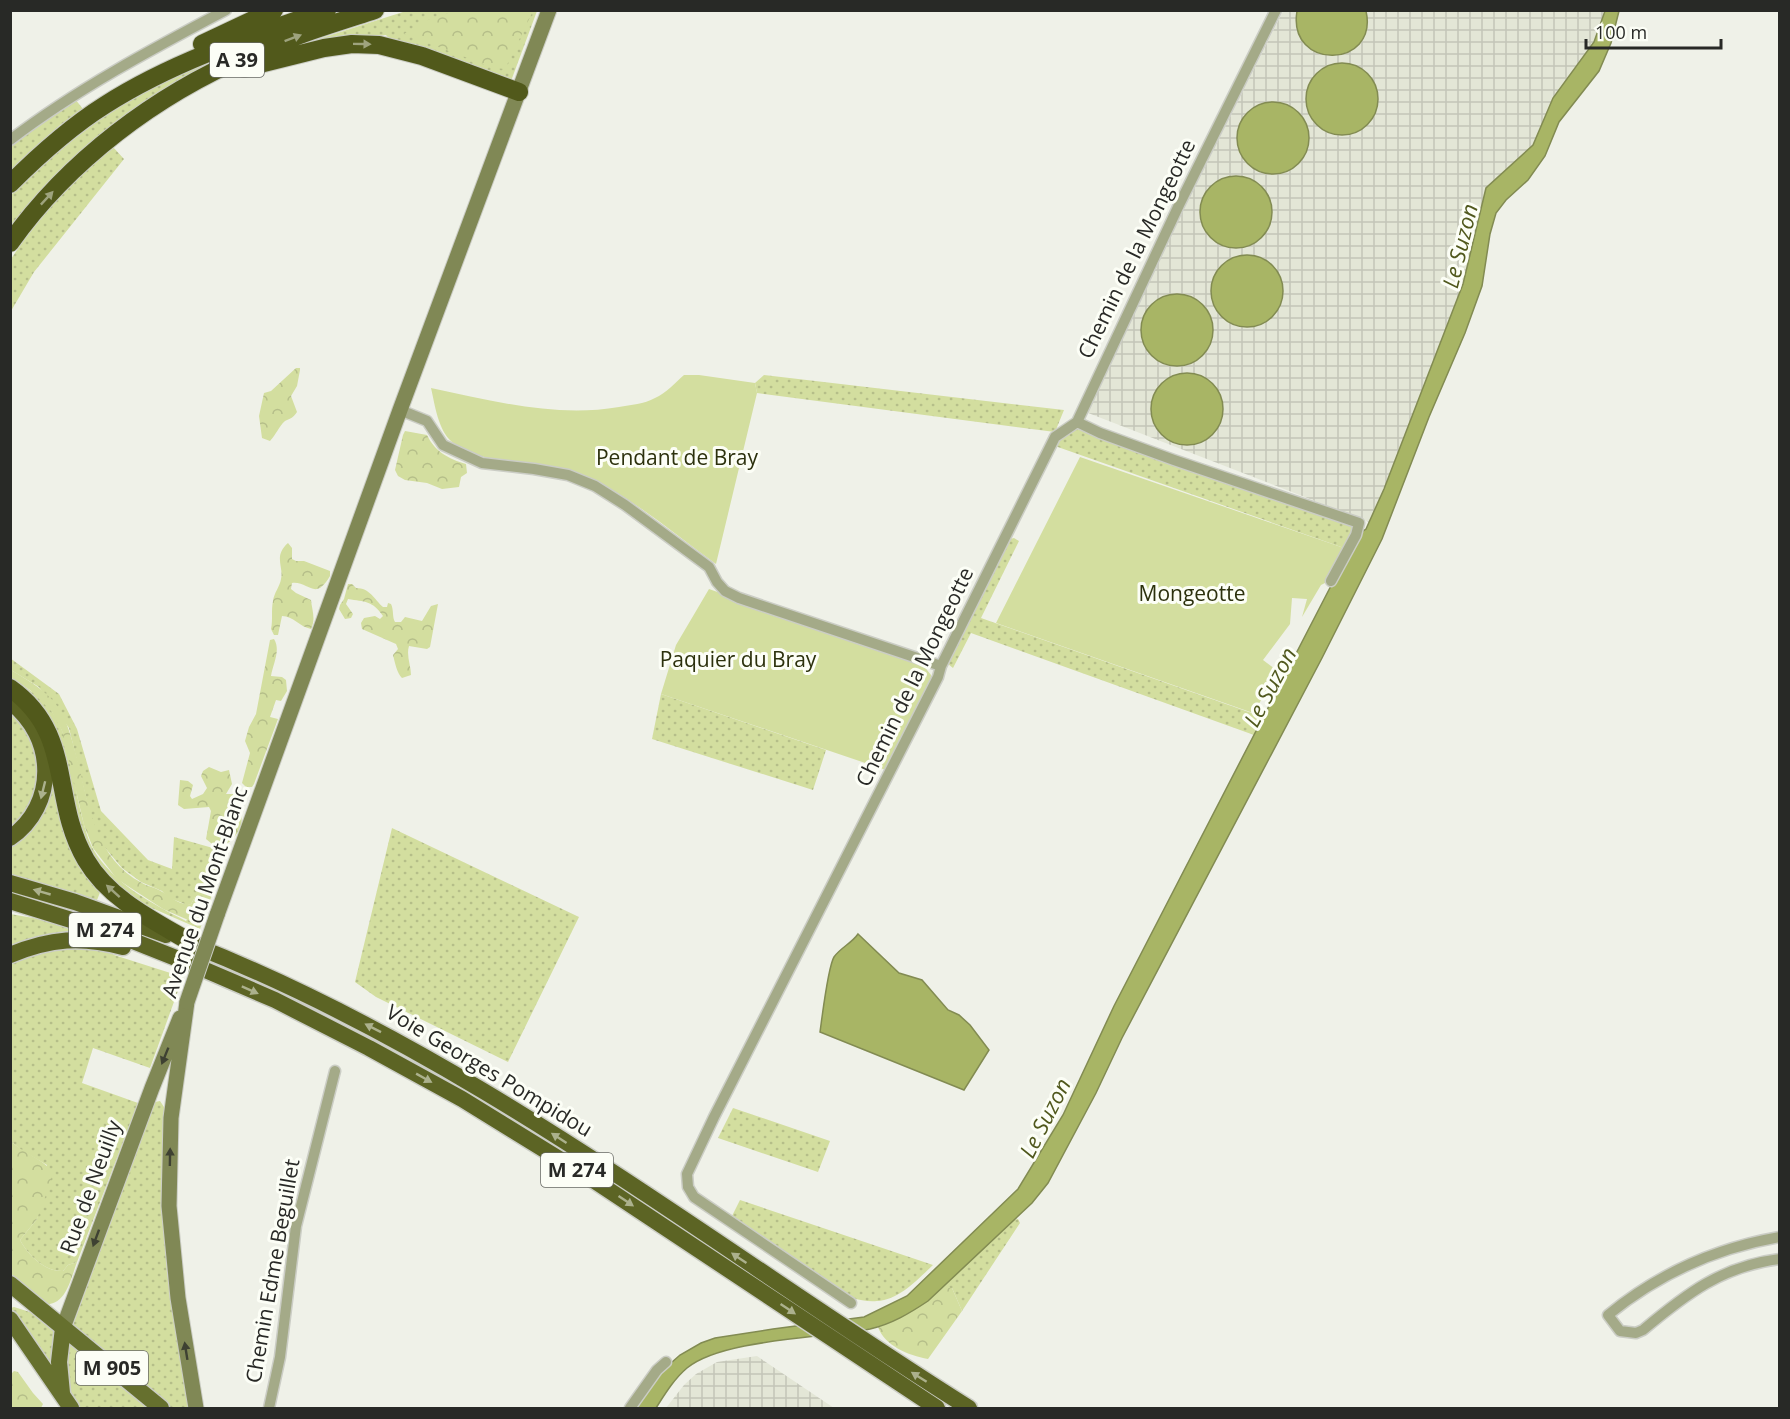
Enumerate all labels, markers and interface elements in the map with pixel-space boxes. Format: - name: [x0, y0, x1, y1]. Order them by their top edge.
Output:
- scale bar: [1586, 12, 1721, 50]
- text: 100 m: [1595, 20, 1647, 44]
- one-way arrow: [284, 33, 302, 43]
- one-way arrow: [353, 39, 372, 49]
- road number: A 39: [210, 43, 264, 77]
- street label: Chemin de la Mongeotte: [1071, 134, 1201, 363]
- one-way arrow: [40, 190, 54, 205]
- water label: Le Suzon: [1434, 200, 1484, 291]
- park label: Pendant de Bray: [596, 443, 759, 471]
- street label: Chemin de la Mongeotte: [849, 562, 979, 791]
- park label: Mongeotte: [1139, 579, 1246, 607]
- water label: Le Suzon: [1236, 642, 1303, 731]
- park label: Paquier du Bray: [660, 645, 817, 673]
- one-way arrow: [37, 781, 47, 799]
- street label: Avenue du Mont-Blanc: [155, 782, 253, 1001]
- one-way arrow: [106, 885, 121, 898]
- one-way arrow: [33, 887, 51, 896]
- road number: M 274: [69, 913, 141, 947]
- one-way arrow: [241, 985, 258, 994]
- street label: Voie Georges Pompidou: [381, 997, 598, 1143]
- one-way arrow: [365, 1023, 382, 1033]
- one-way arrow: [159, 1047, 169, 1065]
- one-way arrow: [415, 1073, 432, 1083]
- water label: Le Suzon: [1011, 1073, 1077, 1163]
- street label: Rue de Neuilly: [53, 1116, 127, 1257]
- one-way arrow: [552, 1132, 568, 1144]
- one-way arrow: [165, 1147, 175, 1166]
- road number: M 274: [541, 1153, 613, 1187]
- street label: Chemin Edme Beguillet: [239, 1157, 306, 1385]
- one-way arrow: [618, 1195, 634, 1206]
- one-way arrow: [90, 1230, 100, 1248]
- one-way arrow: [731, 1252, 747, 1263]
- one-way arrow: [780, 1304, 796, 1315]
- one-way arrow: [181, 1341, 190, 1360]
- road number: M 905: [76, 1351, 148, 1385]
- one-way arrow: [911, 1372, 927, 1383]

